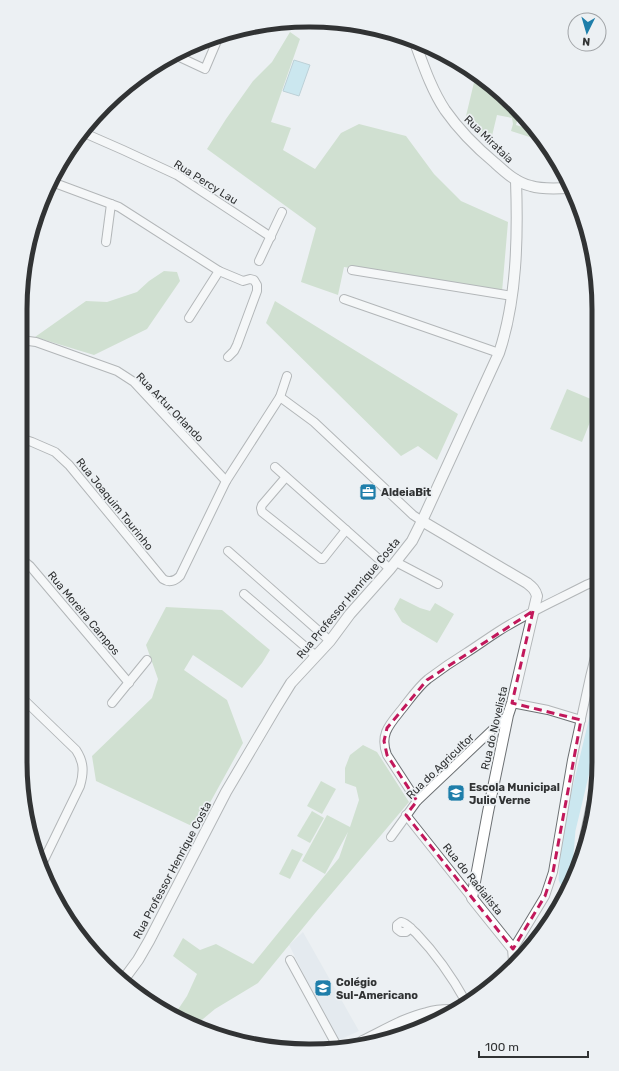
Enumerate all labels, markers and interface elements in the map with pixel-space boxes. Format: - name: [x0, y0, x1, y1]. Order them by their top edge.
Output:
- north arrow: [567, 12, 607, 52]
- text: N: [582, 35, 591, 48]
- street label: Rua Mirataia: [461, 113, 516, 166]
- street label: Rua Percy Lau: [171, 158, 240, 207]
- street label: Rua Artur Orlando: [133, 370, 206, 445]
- street label: Rua Joaquim Tourinho: [73, 456, 156, 553]
- office icon: AldeiaBit: [358, 482, 378, 502]
- place label: AldeiaBit: [381, 486, 431, 499]
- street label: Rua Professor Henrique Costa: [294, 535, 403, 661]
- street label: Rua Moreira Campos: [45, 569, 123, 658]
- street label: Rua do Novelista: [479, 685, 510, 771]
- street label: Rua do Agricultor: [404, 730, 477, 802]
- place label: Escola Municipal Julio Verne: [469, 781, 560, 807]
- school or university icon: Escola Municipal Julio Verne: [446, 783, 466, 803]
- street label: Rua Professor Henrique Costa: [131, 799, 214, 941]
- street label: Rua do Radialista: [440, 841, 505, 918]
- place label: Colégio Sul-Americano: [336, 976, 418, 1002]
- school or university icon: Colégio Sul-Americano: [313, 978, 333, 998]
- scale bar: [479, 1033, 588, 1059]
- text: 100 m: [485, 1040, 519, 1054]

